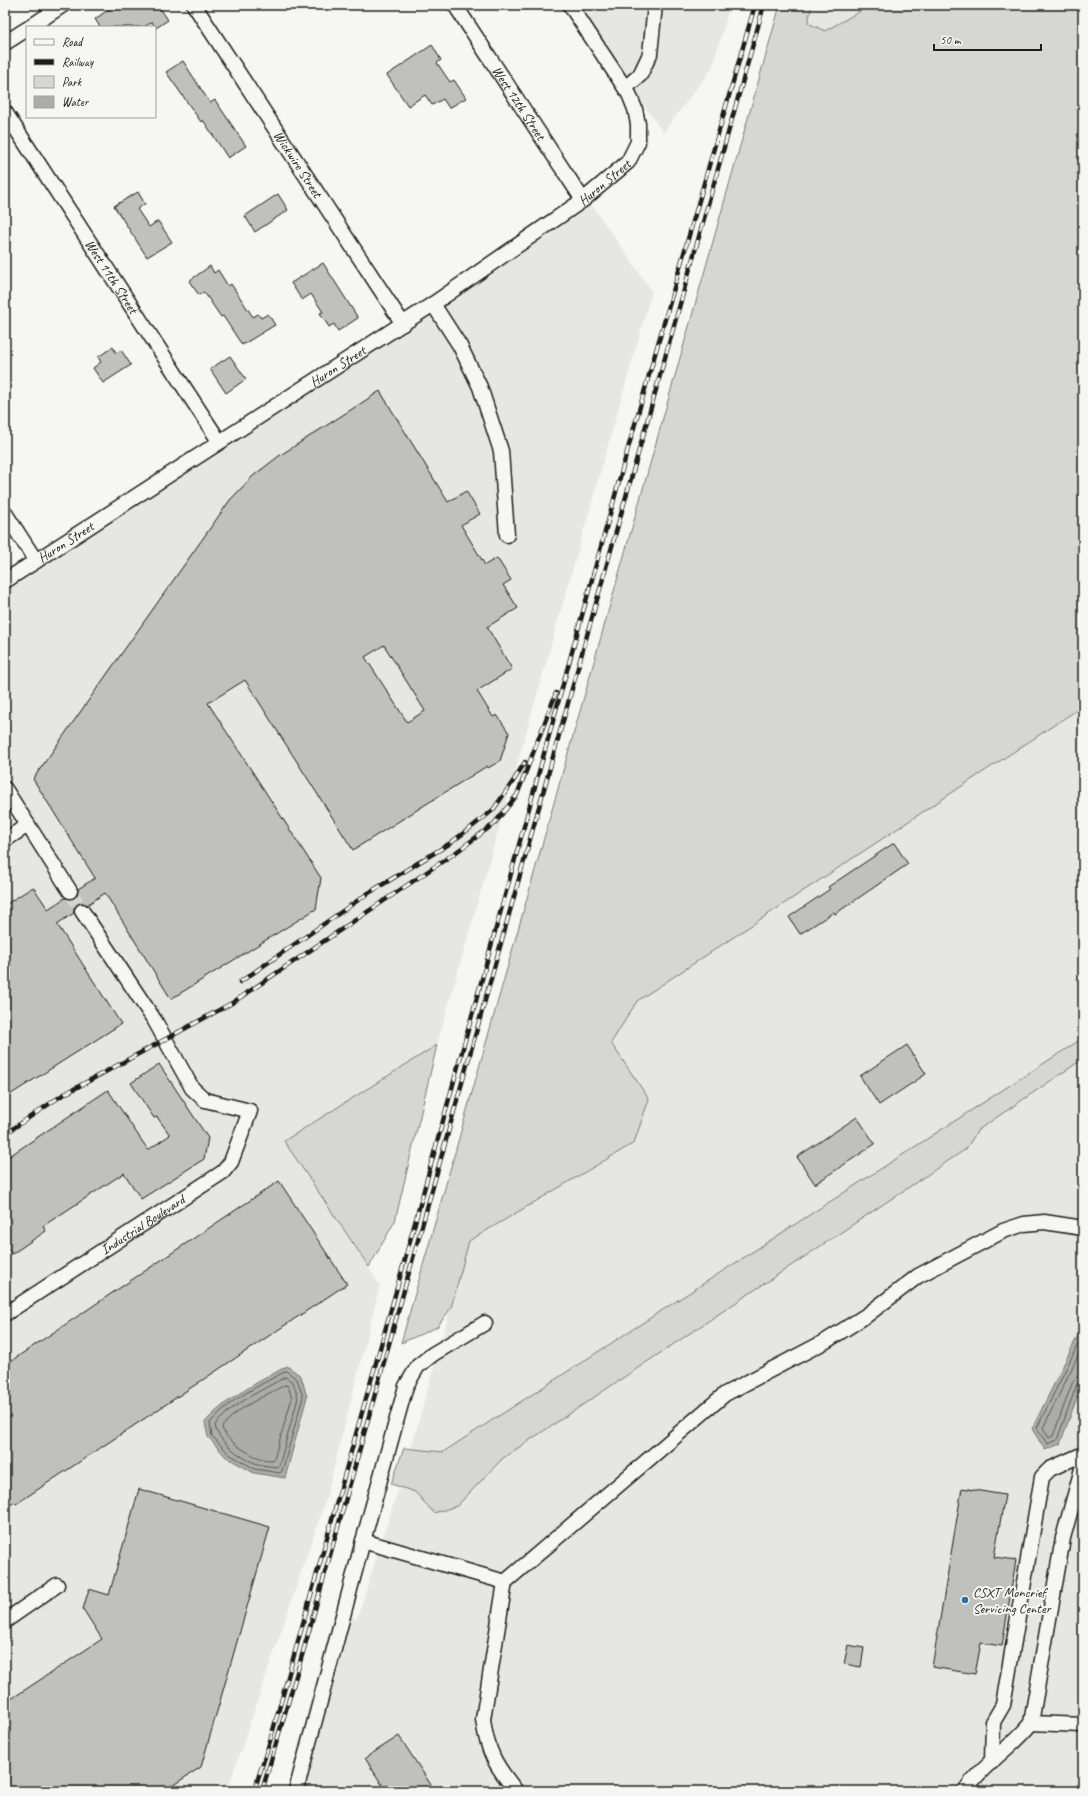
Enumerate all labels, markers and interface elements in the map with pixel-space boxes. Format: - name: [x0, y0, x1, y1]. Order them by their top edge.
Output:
- legend: [26, 26, 156, 118]
- scale bar: [934, 26, 1041, 52]
- text: 50 m: [940, 32, 962, 48]
- text: Road: [62, 34, 84, 50]
- text: Railway: [62, 54, 94, 70]
- street label: West 12th Street: [489, 63, 550, 144]
- text: Park: [62, 74, 83, 90]
- text: Water: [62, 94, 90, 110]
- street label: Wickwire Street: [270, 127, 327, 202]
- street label: Huron Street: [575, 154, 635, 209]
- street label: West 11th Street: [82, 236, 143, 318]
- street label: Huron Street: [306, 341, 370, 390]
- street label: Huron Street: [34, 517, 98, 566]
- street label: Industrial Boulevard: [97, 1190, 190, 1258]
- place label: CSXT Moncrief Servicing Center: [973, 1584, 1052, 1617]
- marker: CSXT Moncrief Servicing Center: [960, 1595, 970, 1605]

